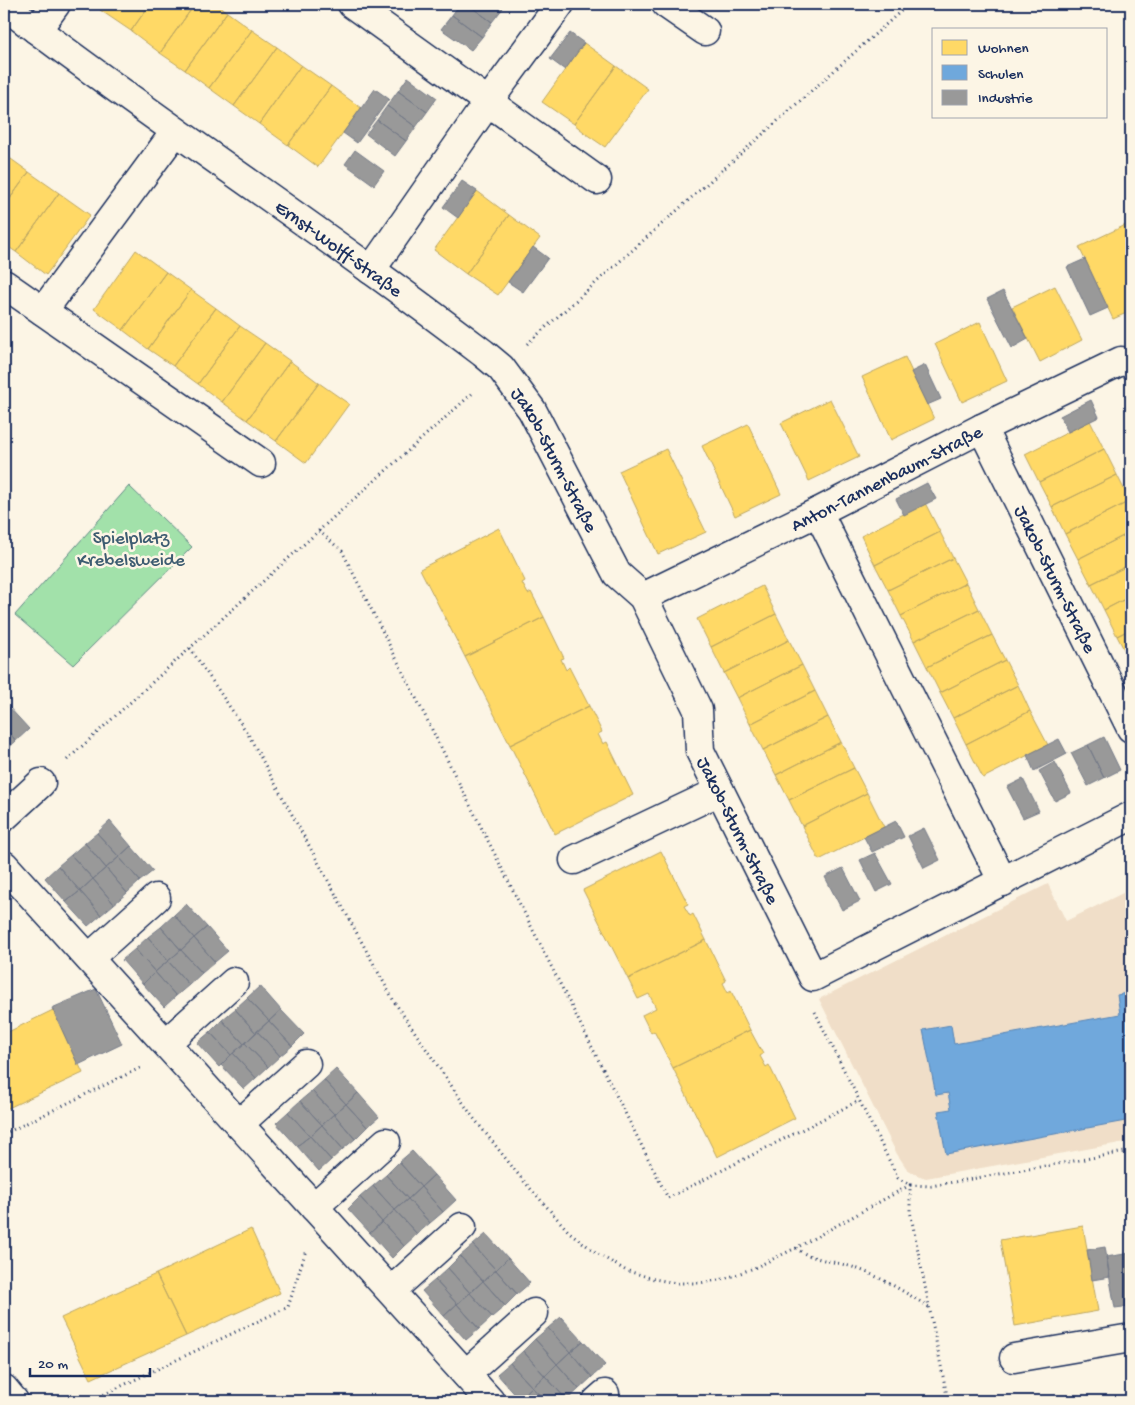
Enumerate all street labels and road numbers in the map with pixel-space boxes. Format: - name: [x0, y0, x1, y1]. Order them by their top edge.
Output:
- street label: Ernst-Wolff-Straße: [269, 197, 406, 304]
- street label: Jakob-Sturm-Straße: [504, 384, 601, 537]
- street label: Anton-Tannenbaum-Straße: [788, 422, 987, 538]
- street label: Jakob-Sturm-Straße: [1007, 502, 1100, 658]
- street label: Jakob-Sturm-Straße: [690, 754, 783, 909]

